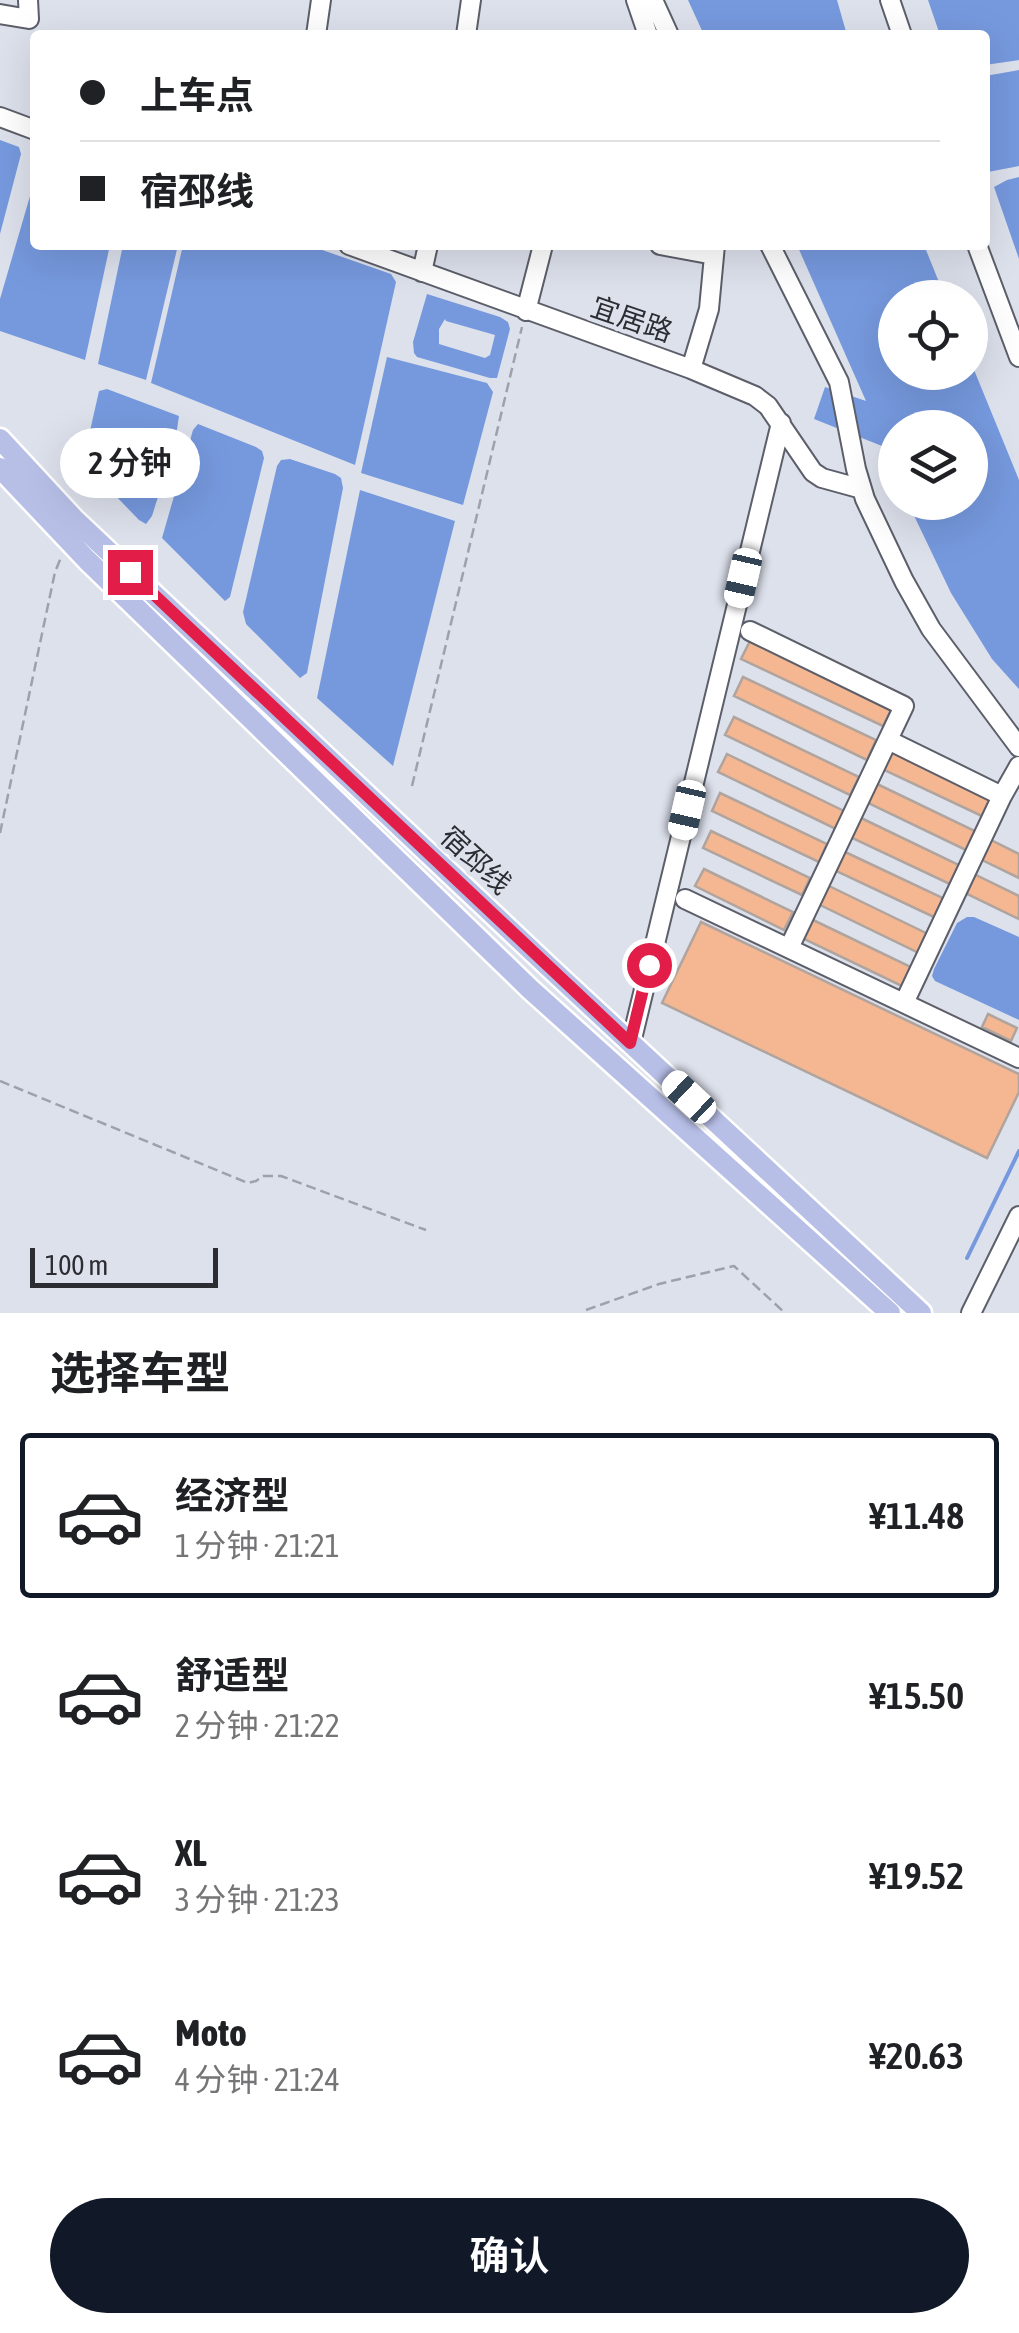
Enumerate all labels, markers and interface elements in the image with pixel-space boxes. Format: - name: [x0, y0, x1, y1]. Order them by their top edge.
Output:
- text: 上车点: [140, 74, 254, 117]
- text: 宿邳线: [140, 170, 254, 213]
- map controls: [878, 280, 988, 520]
- button: locate: [878, 280, 988, 390]
- street label: 宜居路: [587, 290, 677, 348]
- button: layers: [878, 410, 988, 520]
- callout: 2 分钟: [60, 427, 200, 497]
- text: 2 分钟: [88, 444, 172, 481]
- car: [722, 545, 764, 611]
- route end: [108, 550, 153, 595]
- car: [666, 777, 708, 843]
- street label: 宿邳线: [434, 820, 518, 900]
- route start: [627, 943, 672, 988]
- car: [657, 1066, 721, 1128]
- scale bar: [30, 1243, 218, 1288]
- text: 100 m: [45, 1249, 108, 1281]
- text: 选择车型: [50, 1347, 230, 1399]
- icon: car: [55, 1471, 145, 1561]
- text: 经济型: [175, 1474, 289, 1517]
- text: ¥11.48: [869, 1494, 964, 1537]
- text: 1 分钟 · 21:21: [175, 1527, 340, 1564]
- icon: car: [55, 1651, 145, 1741]
- text: 舒适型: [175, 1654, 289, 1697]
- text: ¥15.50: [869, 1674, 964, 1717]
- text: 2 分钟 · 21:22: [175, 1707, 340, 1744]
- icon: car: [55, 1831, 145, 1921]
- text: XL: [175, 1831, 207, 1874]
- text: ¥19.52: [869, 1854, 964, 1897]
- text: 3 分钟 · 21:23: [175, 1881, 340, 1918]
- icon: car: [55, 2011, 145, 2101]
- text: Moto: [175, 2011, 247, 2054]
- text: ¥20.63: [869, 2034, 964, 2077]
- text: 4 分钟 · 21:24: [175, 2061, 340, 2098]
- button: 确认: [50, 2198, 969, 2313]

